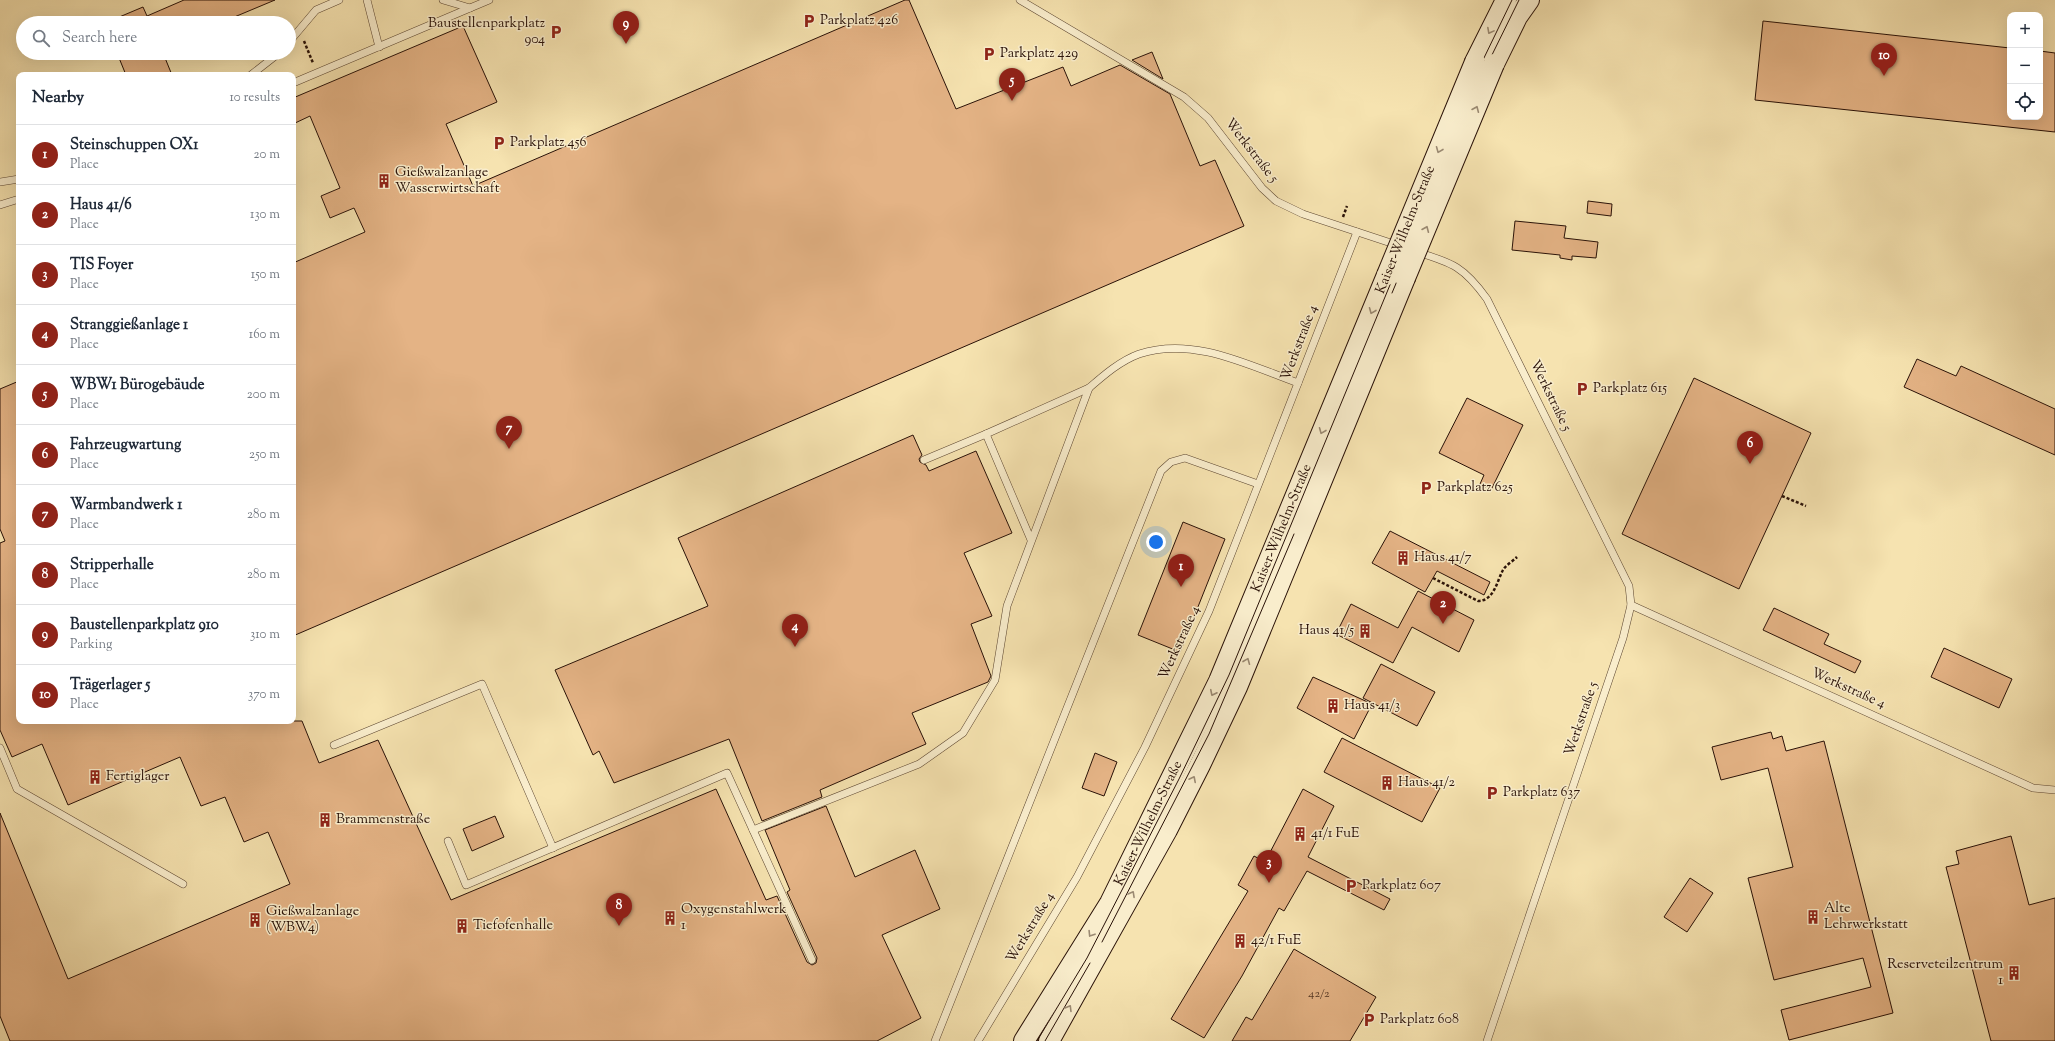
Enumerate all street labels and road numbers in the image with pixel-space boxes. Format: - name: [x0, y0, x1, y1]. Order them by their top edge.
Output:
- street label: Werkstraße 5: [1219, 114, 1283, 188]
- street label: Kaiser-Wilhelm-Straße: [1371, 163, 1441, 297]
- street label: Werkstraße 4: [1276, 302, 1324, 384]
- street label: Werkstraße 5: [1524, 357, 1576, 435]
- street label: Kaiser-Wilhelm-Straße: [1247, 461, 1318, 596]
- street label: Werkstraße 4: [1154, 603, 1206, 683]
- street label: Werkstraße 4: [1808, 664, 1888, 714]
- street label: Werkstraße 5: [1560, 679, 1604, 759]
- street label: Kaiser-Wilhelm-Straße: [1110, 758, 1188, 890]
- street label: Werkstraße 4: [1002, 889, 1060, 967]

